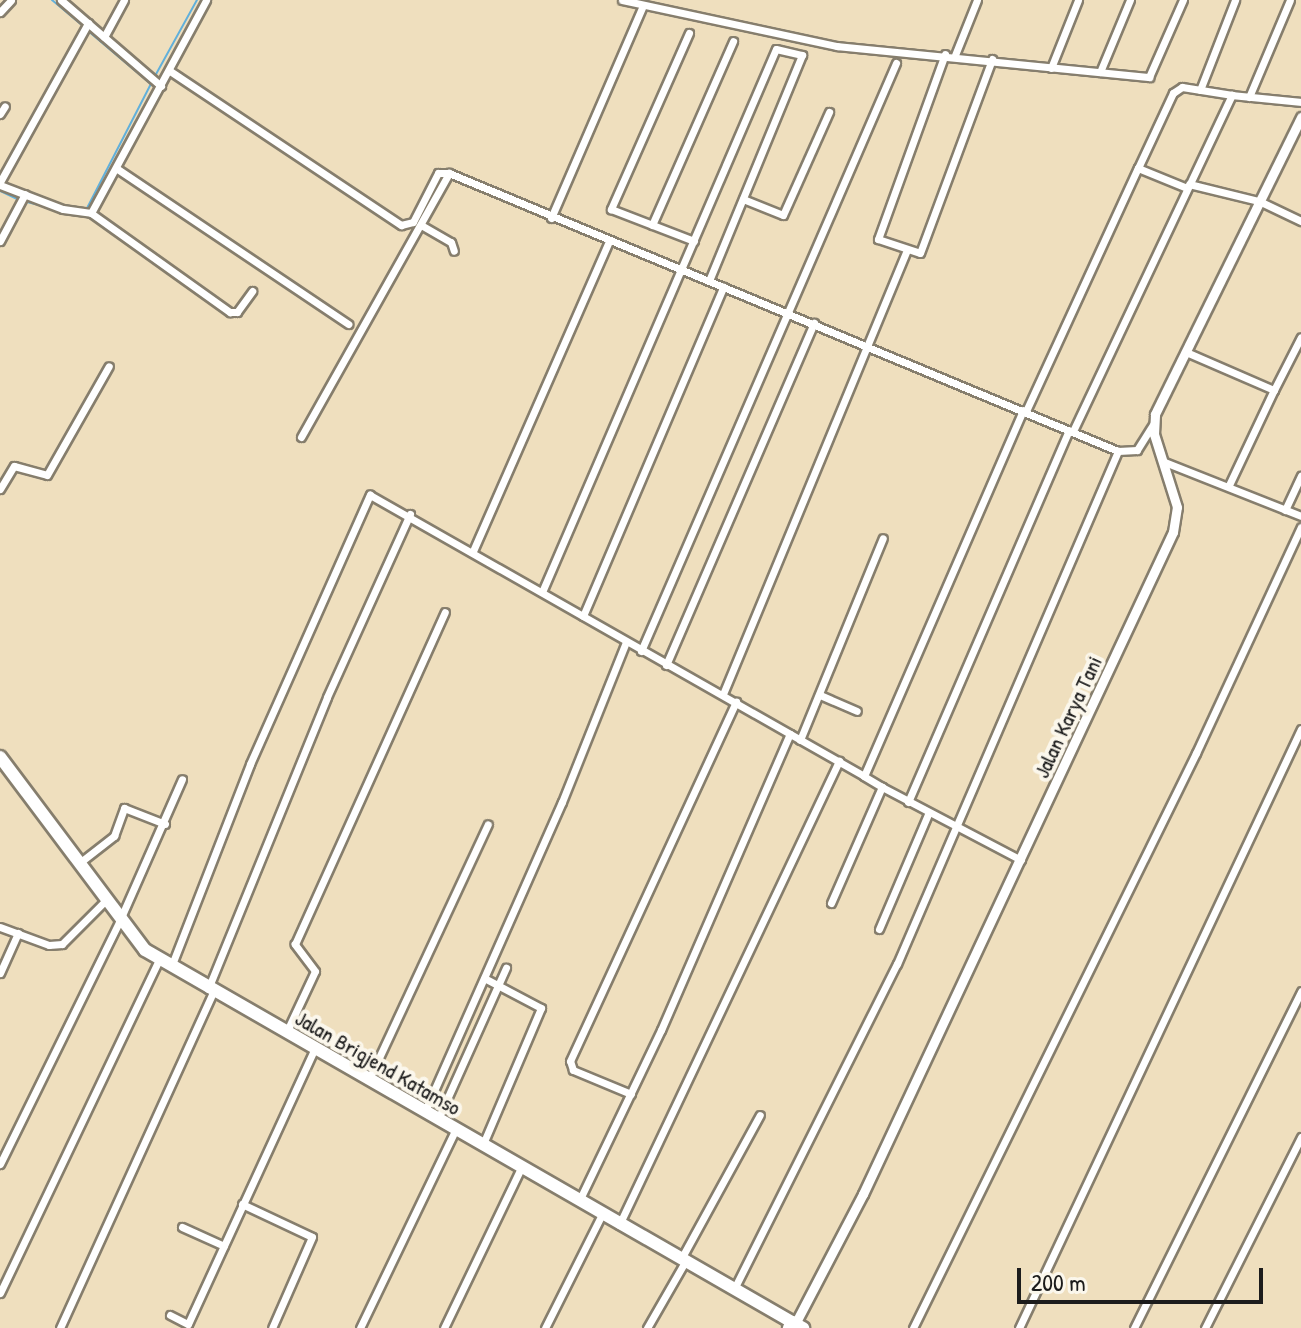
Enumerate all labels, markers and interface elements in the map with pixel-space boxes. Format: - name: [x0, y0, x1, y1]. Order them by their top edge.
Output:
- street label: Jalan Karya Tani: [1028, 652, 1108, 782]
- street label: Jalan Brigjend Katamso: [291, 1005, 465, 1121]
- scale bar: [1021, 1252, 1267, 1302]
- text: 200 m: [1031, 1266, 1086, 1298]

